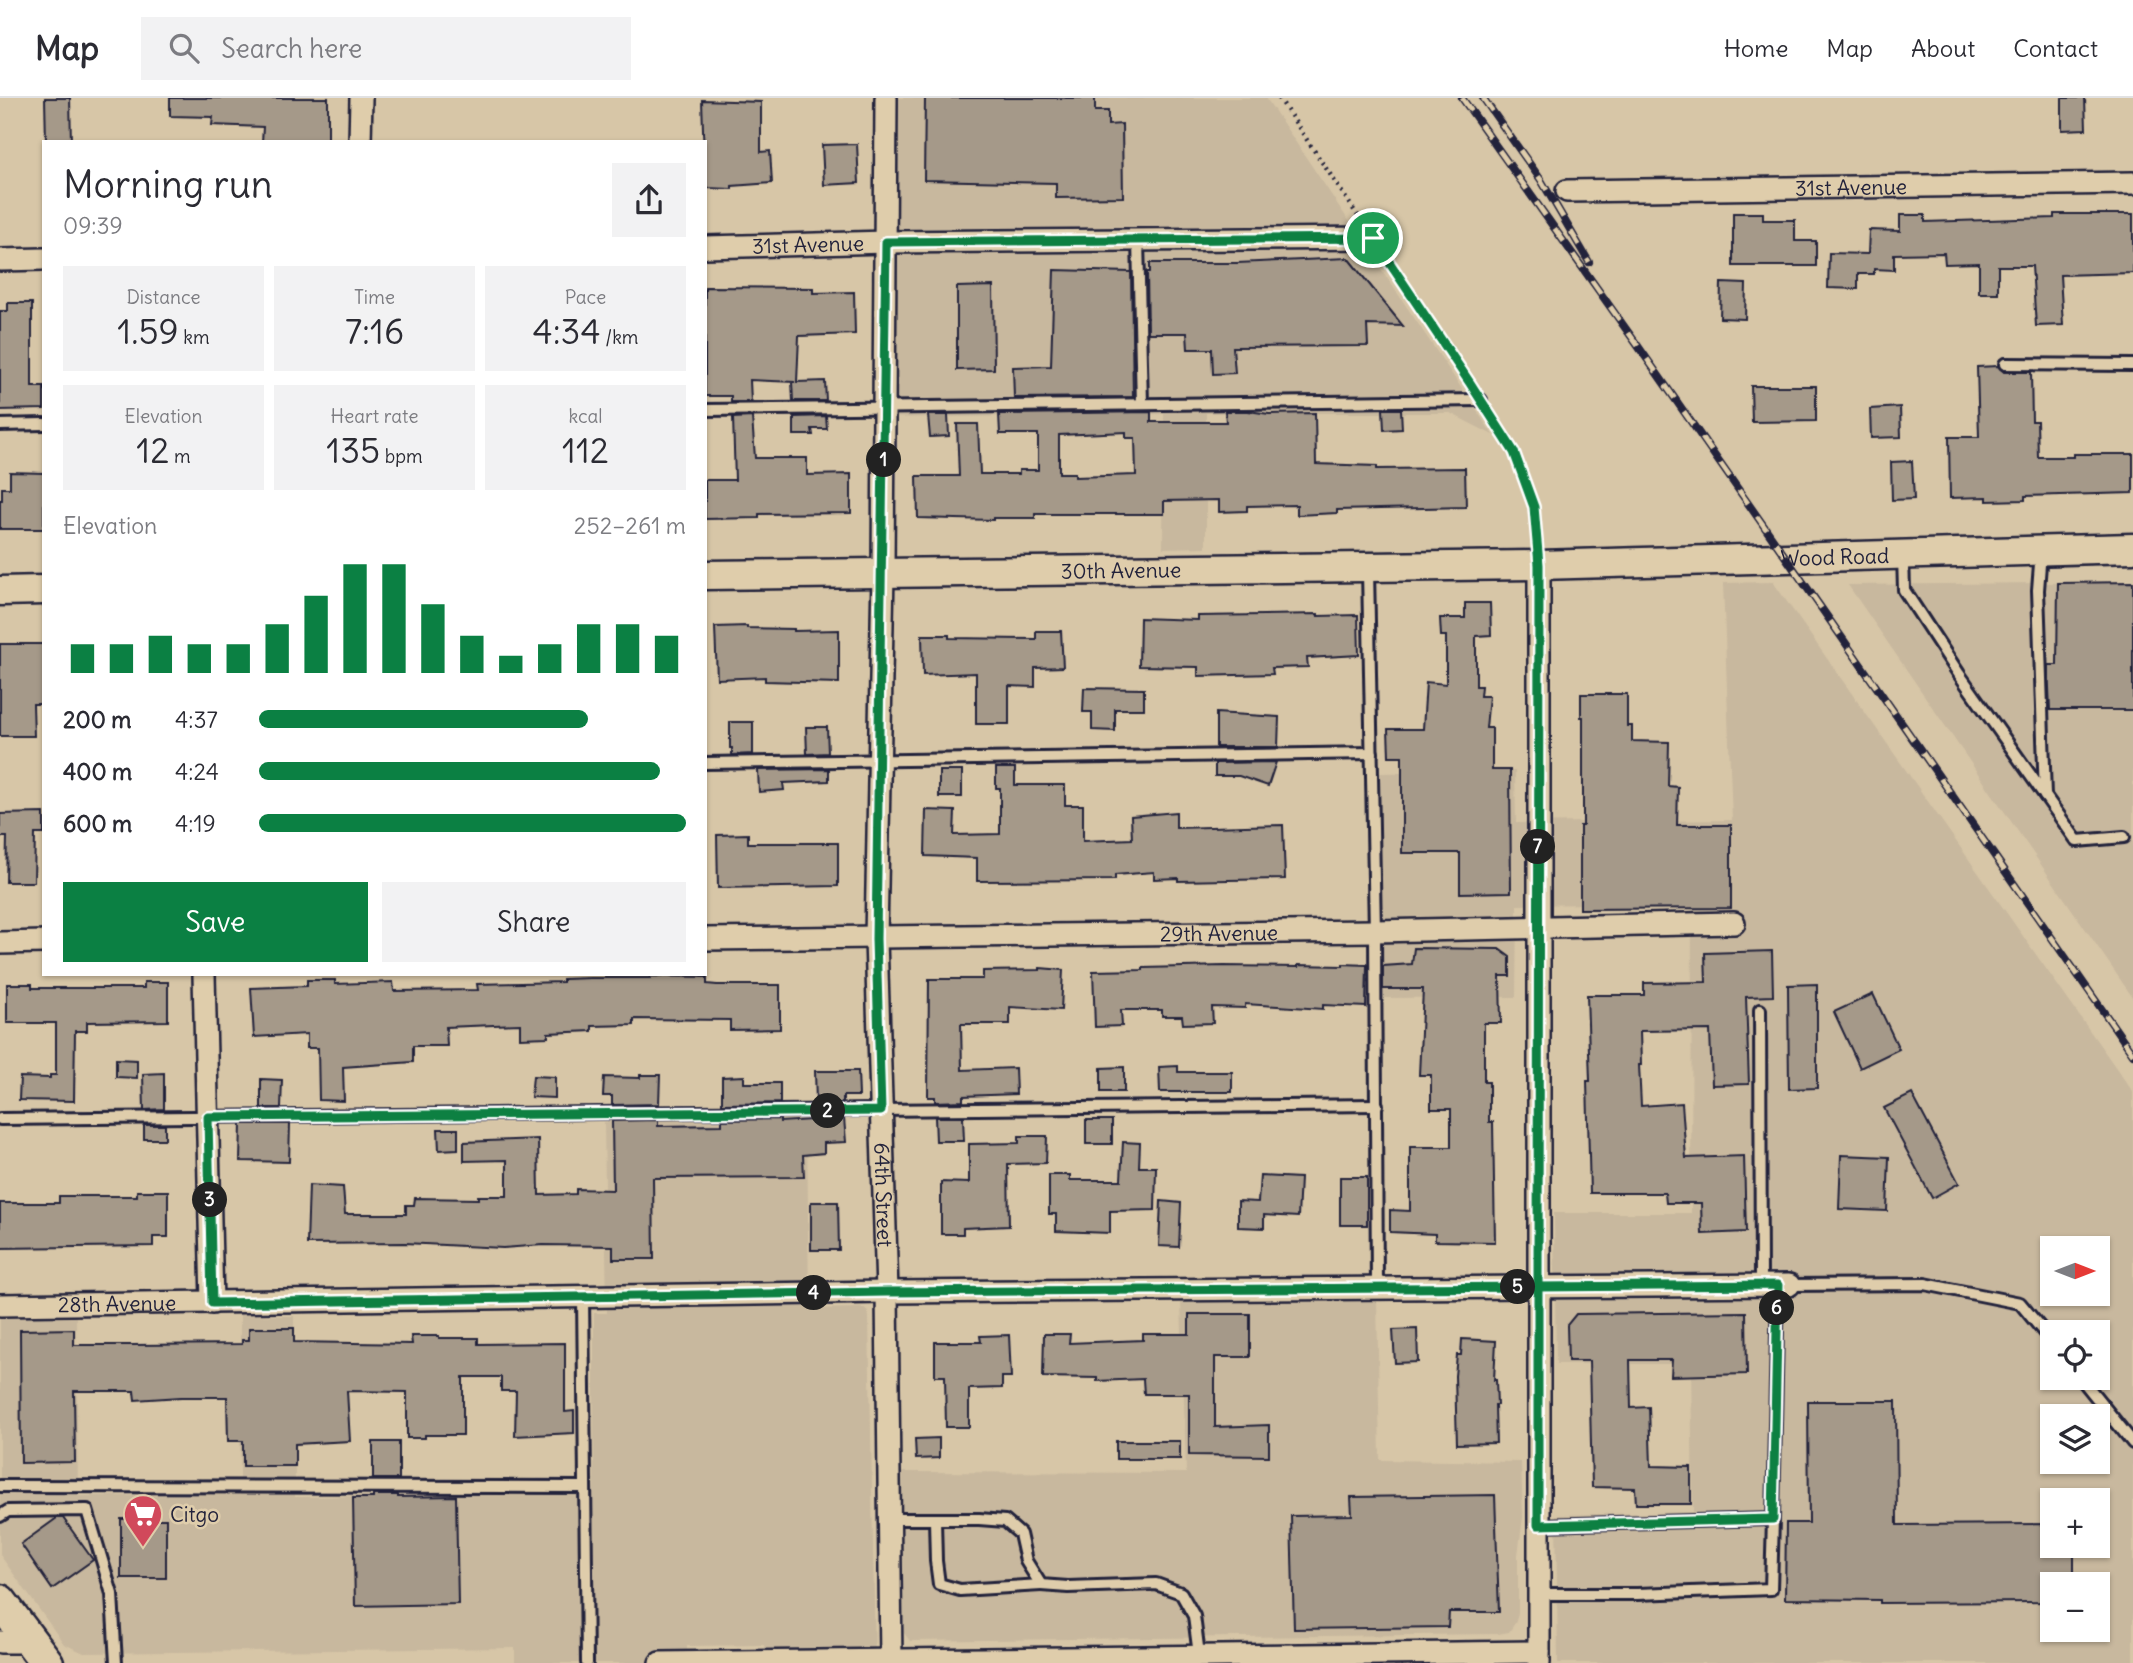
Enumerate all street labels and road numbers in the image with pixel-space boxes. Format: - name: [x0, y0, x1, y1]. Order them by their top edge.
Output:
- street label: 31st Avenue: [1795, 173, 1907, 201]
- street label: 31st Avenue: [752, 229, 864, 259]
- street label: Wood Road: [1780, 541, 1890, 572]
- street label: 30th Avenue: [1061, 556, 1181, 584]
- street label: 29th Avenue: [1160, 919, 1278, 947]
- street label: 64th Street: [869, 1142, 899, 1247]
- street label: 28th Avenue: [58, 1289, 176, 1318]

